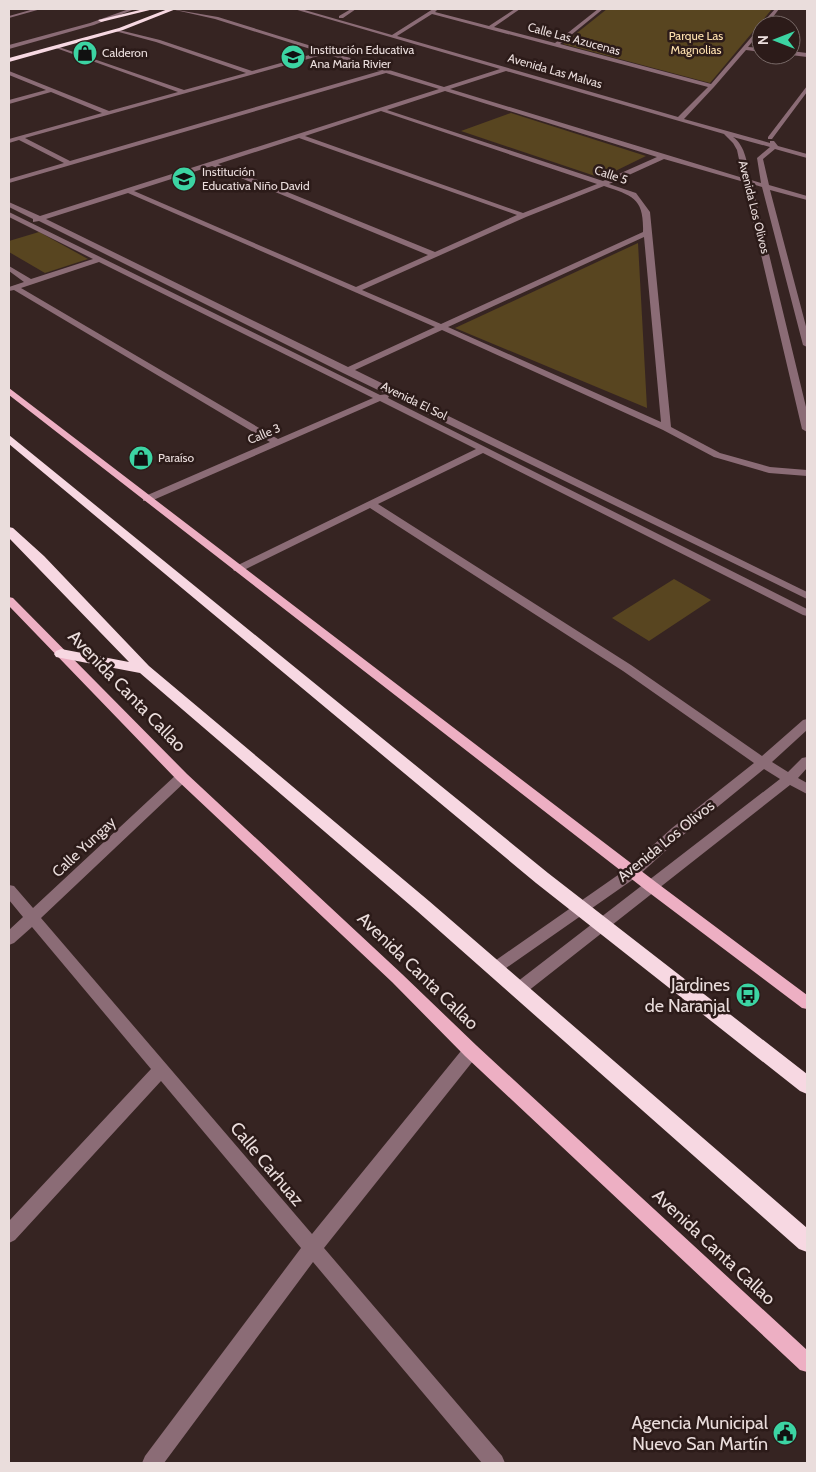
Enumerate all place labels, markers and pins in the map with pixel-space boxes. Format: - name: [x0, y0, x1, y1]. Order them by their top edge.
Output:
- shop icon: Calderon: [72, 40, 98, 66]
- place label: Institución Educativa Ana Maria Rivier: [310, 42, 414, 71]
- school or university icon: Institución Educativa Ana Maria Rivier: [280, 44, 306, 70]
- place label: Calderon: [102, 45, 148, 60]
- place label: Institución Educativa Niño David: [202, 164, 310, 193]
- school or university icon: Institución Educativa Niño David: [171, 166, 197, 192]
- shop icon: Paraíso: [128, 445, 154, 471]
- place label: Paraíso: [158, 450, 194, 465]
- place label: Jardines de Naranjal: [645, 974, 731, 1017]
- bus stop icon: Jardines de Naranjal: [735, 982, 761, 1008]
- place label: Agencia Municipal Nuevo San Martín: [632, 1412, 769, 1455]
- public building icon: Agencia Municipal Nuevo San Martín: [772, 1420, 798, 1446]

